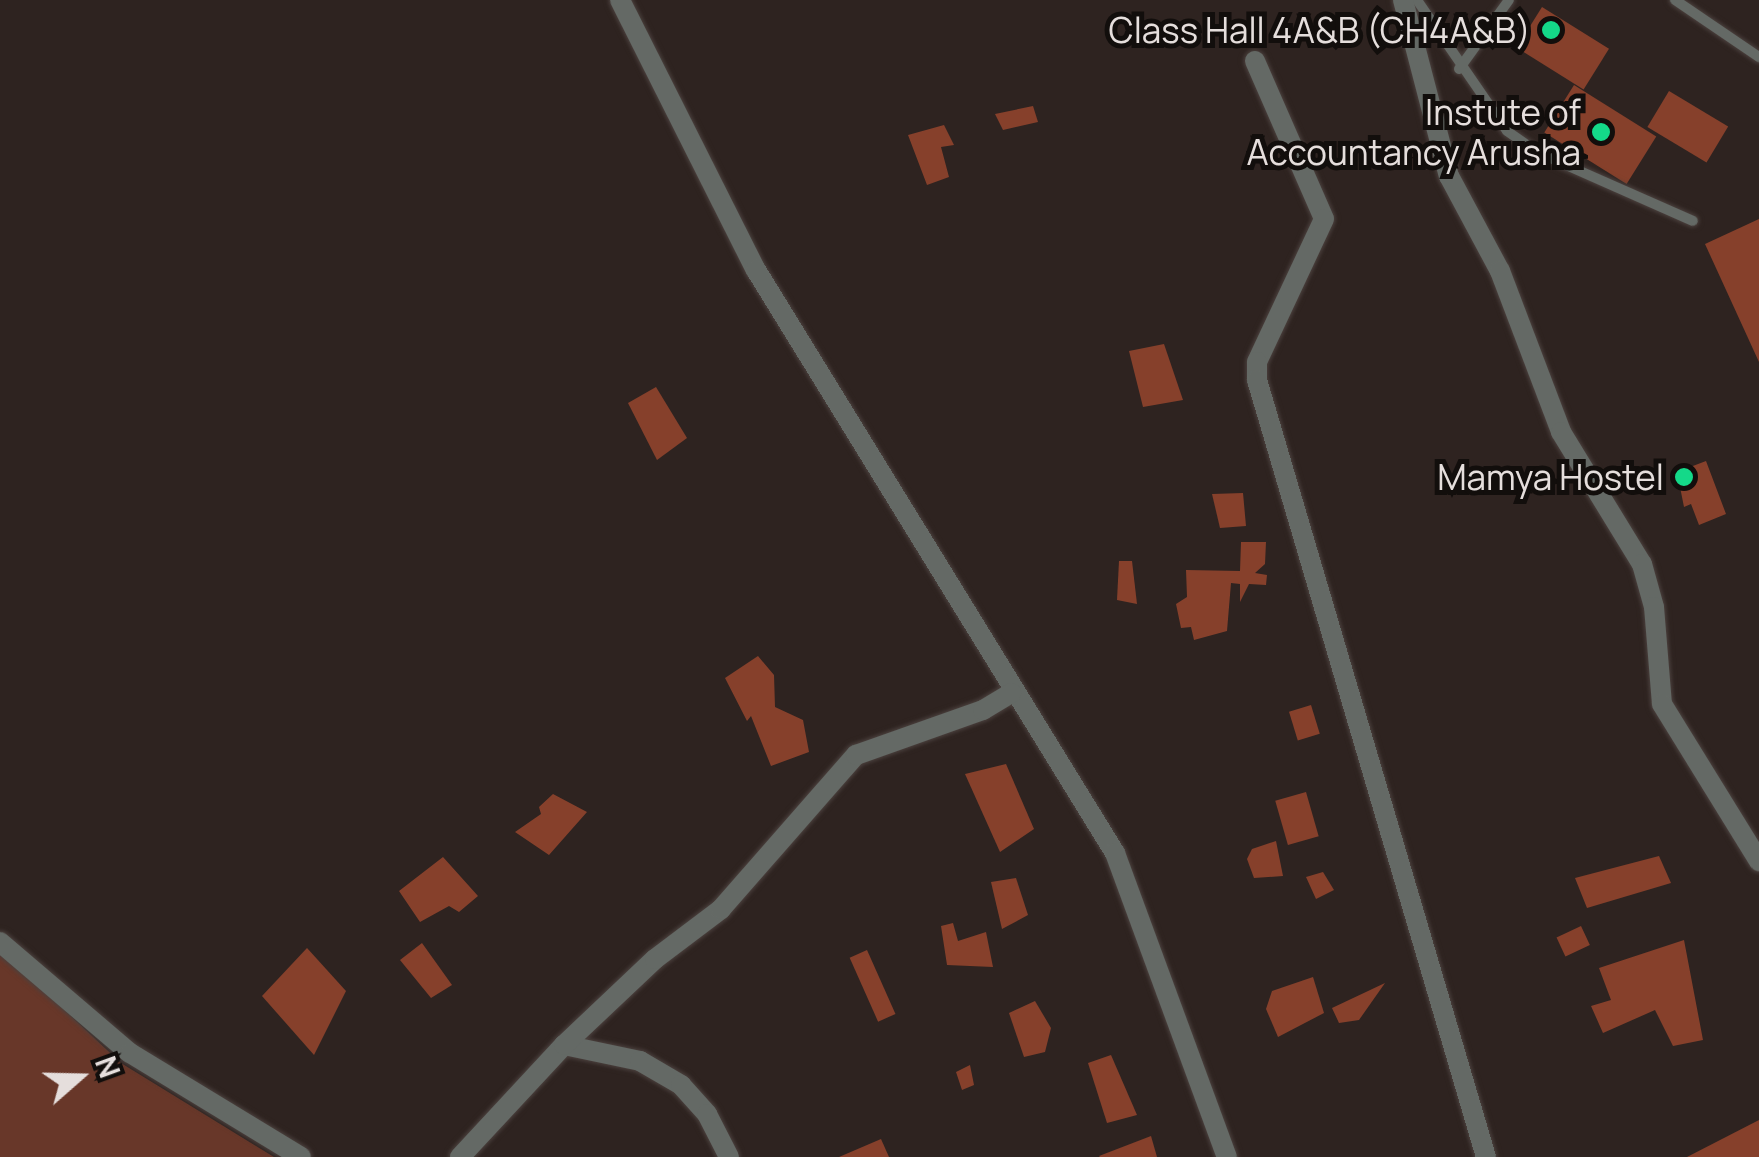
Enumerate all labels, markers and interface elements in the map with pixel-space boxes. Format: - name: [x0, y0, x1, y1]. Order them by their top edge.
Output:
- place label: Class Hall 4A&B (CH4A&B): [1109, 9, 1531, 51]
- marker: Class Hall 4A&B (CH4A&B): [1540, 19, 1562, 41]
- place label: Instute of Accountancy Arusha: [1246, 91, 1581, 173]
- marker: Instute of Accountancy Arusha: [1590, 121, 1612, 143]
- place label: Mamya Hostel: [1437, 456, 1664, 498]
- marker: Mamya Hostel: [1673, 466, 1695, 488]
- north arrow: [30, 1027, 130, 1127]
- text: N: [87, 1051, 129, 1083]

